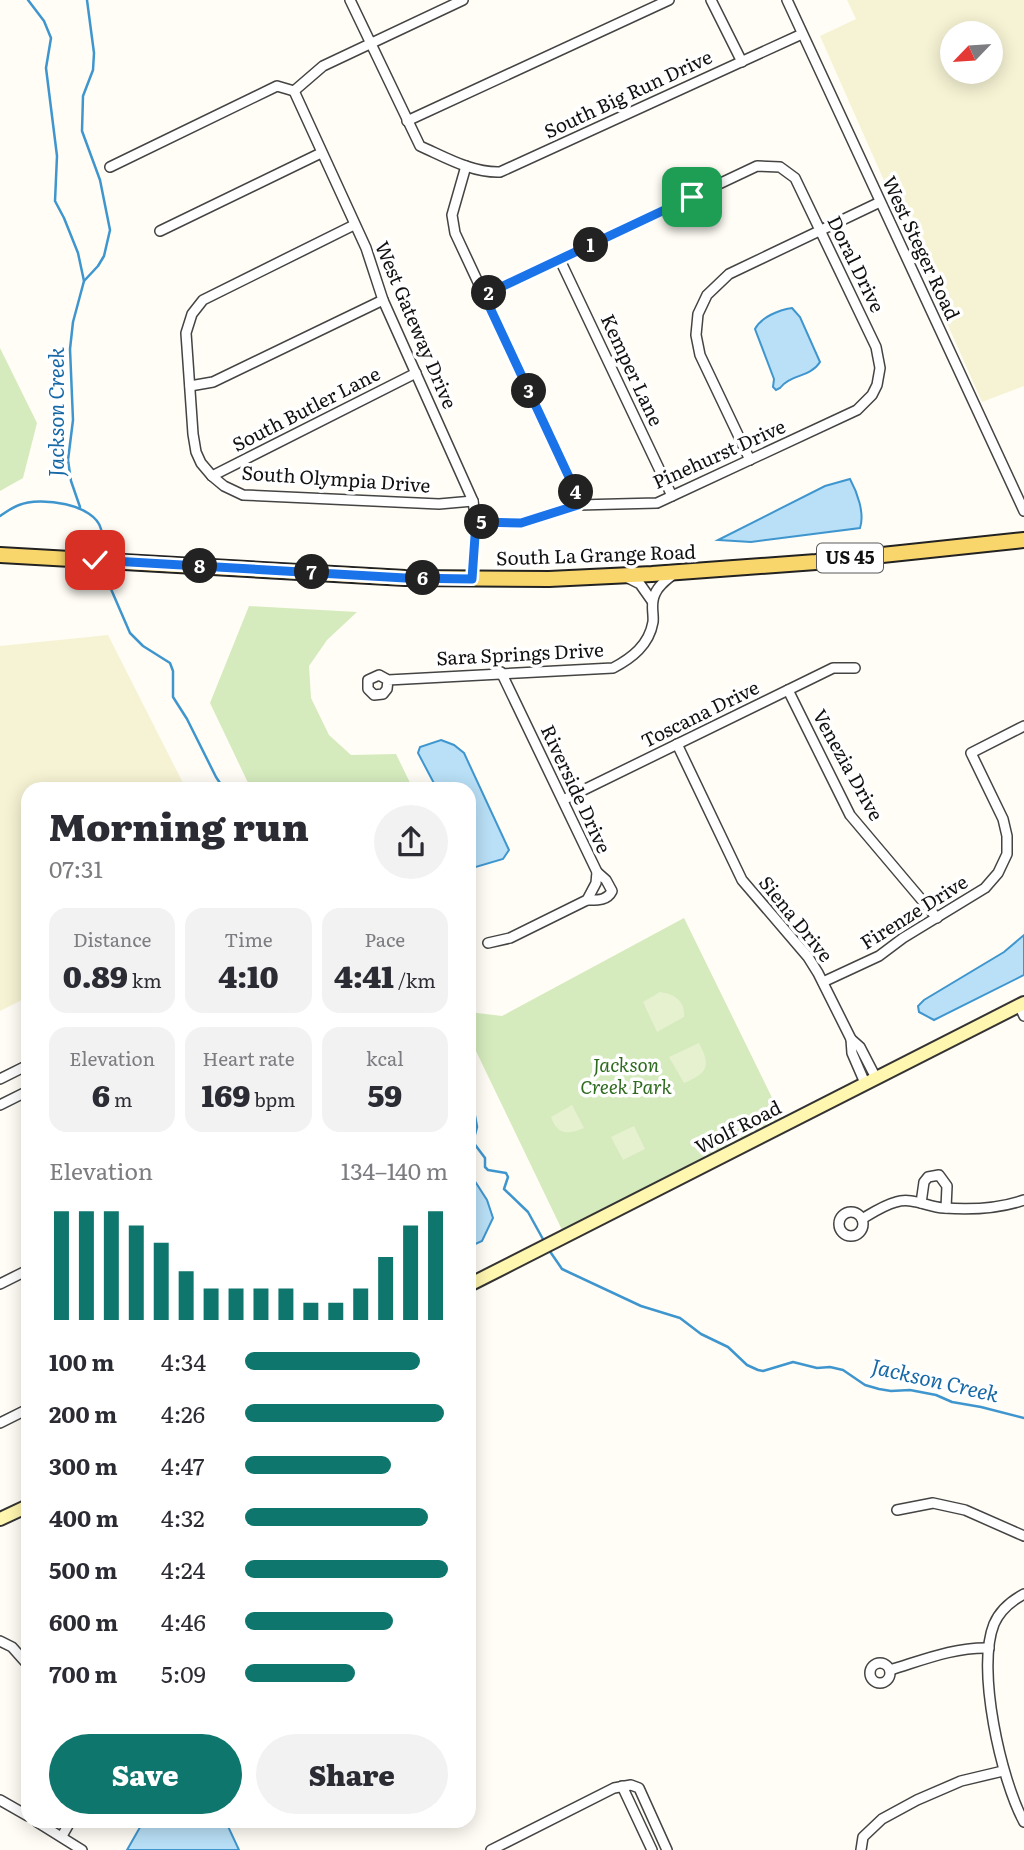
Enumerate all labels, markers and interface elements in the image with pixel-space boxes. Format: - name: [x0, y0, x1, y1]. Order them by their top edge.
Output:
- north arrow: [940, 21, 1003, 84]
- map controls: [940, 21, 1003, 84]
- street label: South Big Run Drive: [539, 42, 716, 144]
- pin: [662, 167, 722, 227]
- street label: West Steger Road: [876, 171, 968, 324]
- icon: arrive: [673, 178, 711, 216]
- street label: Doral Drive: [821, 210, 893, 317]
- pin: 1: [574, 228, 608, 262]
- text: 1: [587, 230, 594, 258]
- street label: West Gateway Drive: [369, 236, 465, 413]
- pin: 2: [472, 276, 506, 310]
- text: 2: [483, 278, 494, 306]
- street label: Kemper Lane: [595, 309, 671, 430]
- water label: Jackson Creek: [39, 347, 70, 477]
- street label: South Butler Lane: [227, 359, 385, 458]
- pin: 3: [512, 374, 546, 408]
- text: 3: [523, 376, 534, 404]
- street label: Pinehurst Drive: [648, 411, 790, 495]
- street label: South Olympia Drive: [241, 457, 432, 499]
- pin: 4: [558, 475, 594, 510]
- text: 4: [570, 477, 581, 505]
- pin: 5: [464, 504, 500, 540]
- text: 5: [476, 507, 487, 535]
- pin: [65, 530, 125, 590]
- street label: South La Grange Road: [496, 537, 697, 571]
- icon: check: [76, 541, 114, 579]
- road number: US 45: [817, 544, 883, 572]
- pin: 8: [182, 548, 218, 584]
- text: 8: [194, 551, 205, 579]
- pin: 7: [294, 554, 330, 590]
- text: 7: [306, 557, 317, 585]
- pin: 6: [406, 560, 440, 596]
- text: 6: [417, 563, 428, 591]
- street label: Sara Springs Drive: [436, 635, 604, 671]
- street label: Toscana Drive: [636, 672, 763, 754]
- street label: Venezia Drive: [807, 704, 891, 825]
- street label: Riverside Drive: [535, 720, 619, 858]
- text: Morning run: [49, 796, 309, 853]
- button: share: [374, 805, 448, 879]
- text: 07:31: [49, 851, 103, 885]
- street label: Firenze Drive: [854, 867, 973, 955]
- street label: Siena Drive: [753, 869, 840, 968]
- text: Distance: [73, 925, 151, 953]
- text: Time: [224, 925, 273, 953]
- text: Pace: [364, 925, 405, 953]
- text: 0.89: [63, 953, 128, 997]
- text: 4:10: [218, 953, 279, 997]
- text: 4:41: [334, 953, 394, 997]
- text: km: [128, 966, 162, 994]
- text: /km: [394, 966, 436, 994]
- text: Elevation: [69, 1044, 155, 1072]
- text: Heart rate: [202, 1044, 295, 1072]
- text: kcal: [366, 1044, 404, 1072]
- park label: Jackson Creek Park: [580, 1050, 672, 1100]
- text: 6: [92, 1072, 110, 1116]
- text: 169: [201, 1072, 250, 1116]
- text: 59: [367, 1072, 402, 1116]
- text: m: [110, 1085, 132, 1113]
- text: bpm: [250, 1085, 296, 1113]
- street label: Wolf Road: [690, 1092, 786, 1160]
- text: Elevation: [49, 1153, 153, 1187]
- text: 134–140 m: [341, 1153, 448, 1187]
- text: 100 m: [49, 1344, 114, 1378]
- text: 4:34: [161, 1344, 206, 1378]
- water label: Jackson Creek: [869, 1349, 1003, 1408]
- text: 200 m: [49, 1396, 117, 1430]
- text: 4:26: [161, 1396, 205, 1430]
- text: 300 m: [49, 1448, 118, 1482]
- text: 4:47: [161, 1448, 204, 1482]
- text: 400 m: [49, 1500, 119, 1534]
- text: 4:32: [161, 1500, 205, 1534]
- text: 500 m: [49, 1552, 117, 1586]
- text: 4:24: [161, 1552, 205, 1586]
- text: 600 m: [49, 1604, 118, 1638]
- text: 4:46: [161, 1604, 206, 1638]
- text: 700 m: [49, 1656, 117, 1690]
- text: 5:09: [161, 1656, 206, 1690]
- button: Save: [49, 1734, 242, 1814]
- button: Share: [256, 1734, 448, 1814]

